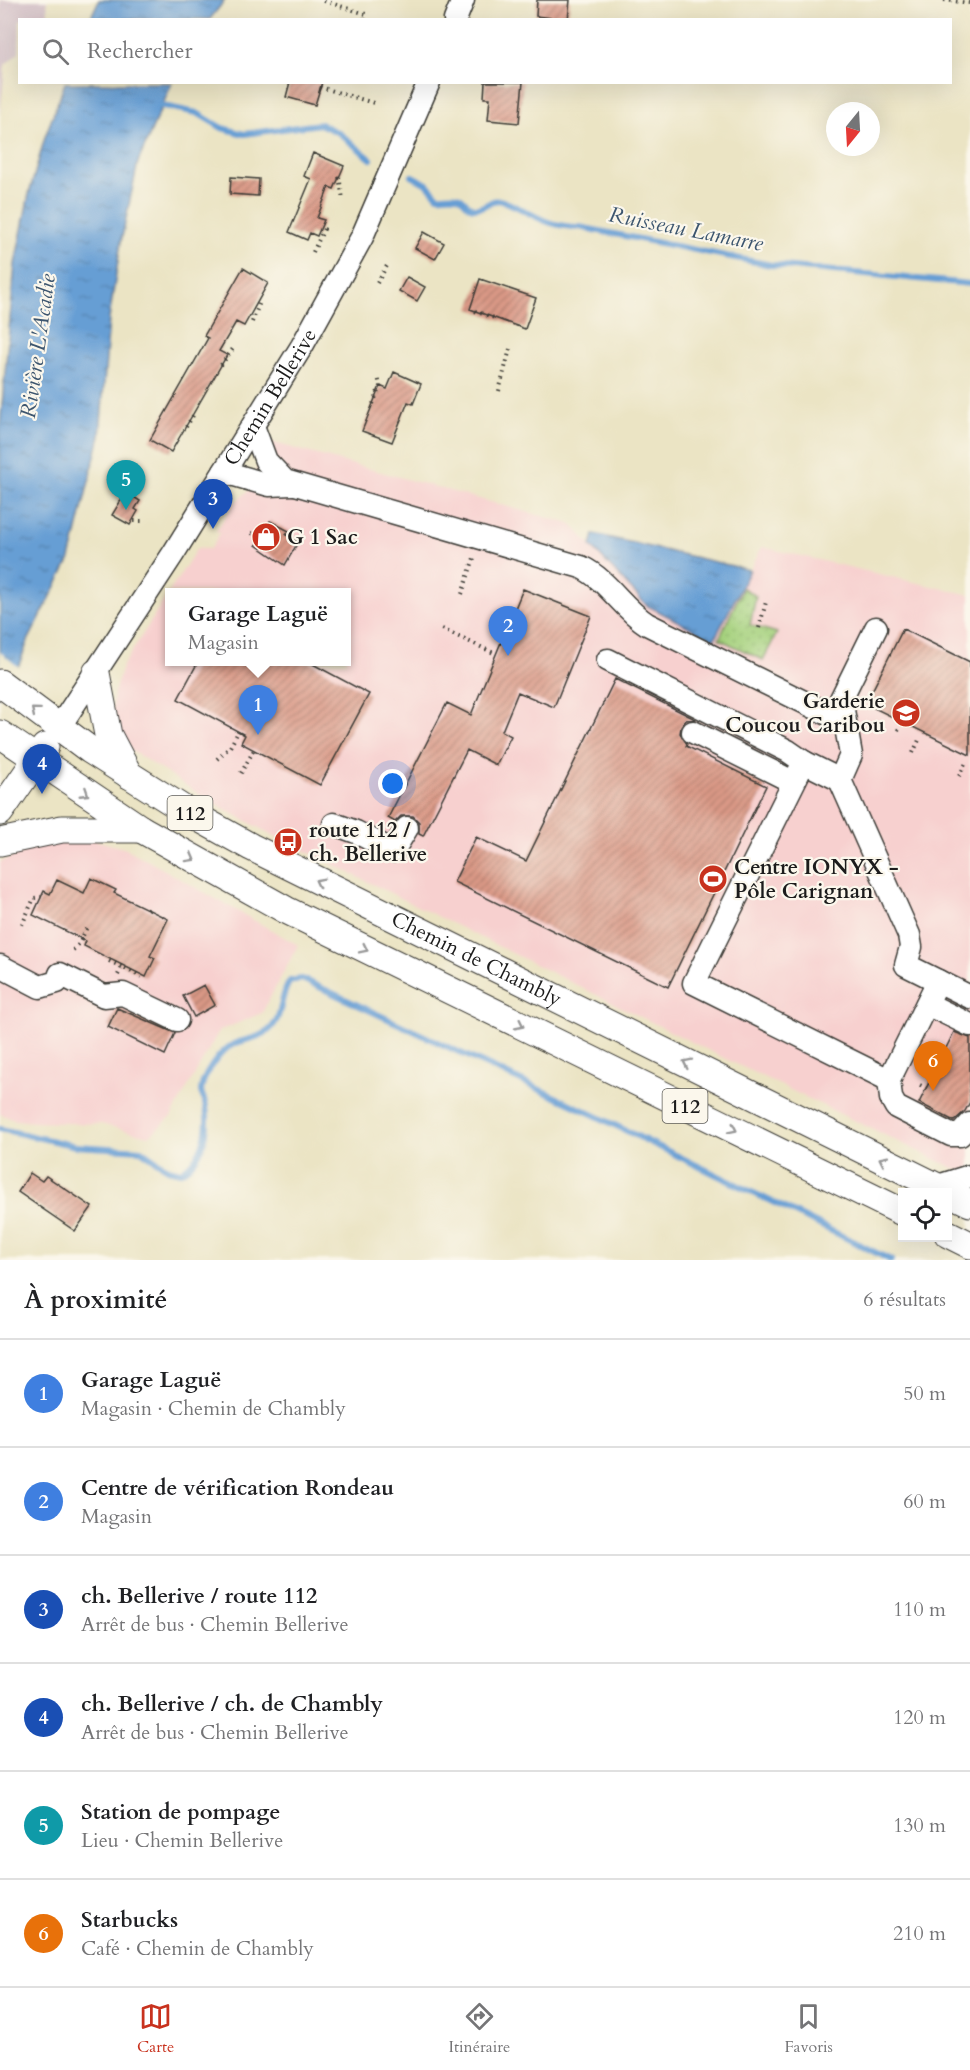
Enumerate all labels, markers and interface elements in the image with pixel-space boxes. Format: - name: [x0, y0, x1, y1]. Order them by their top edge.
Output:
- search box: [18, 18, 952, 84]
- icon: search: [39, 35, 72, 68]
- text: Rechercher: [87, 36, 192, 66]
- north arrow: [826, 102, 880, 156]
- water label: Ruisseau Lamarre: [606, 199, 766, 259]
- water label: Rivière L'Acadie: [13, 271, 63, 420]
- street label: Chemin Bellerive: [217, 323, 323, 471]
- pin: 5: [106, 460, 146, 510]
- pin: 3: [194, 480, 232, 529]
- shop icon: G 1 Sac: [250, 521, 282, 553]
- place label: G 1 Sac: [287, 523, 358, 552]
- popup: [165, 588, 351, 666]
- text: Garage Laguë: [188, 599, 328, 629]
- pin: 2: [488, 606, 528, 656]
- text: Magasin: [188, 629, 259, 656]
- pin: 1: [238, 686, 278, 735]
- place label: Garderie Coucou Caribou: [725, 687, 885, 740]
- school or university icon: Garderie Coucou Caribou: [890, 697, 922, 729]
- one-way arrow: [31, 707, 42, 718]
- pin: 4: [22, 744, 62, 794]
- your location: [378, 769, 407, 798]
- one-way arrow: [78, 786, 89, 797]
- road number: 112: [168, 796, 213, 830]
- place label: route 112 / ch. Bellerive: [309, 816, 427, 869]
- bus stop icon: route 112 / ch. Bellerive: [272, 826, 304, 858]
- one-way arrow: [185, 851, 196, 862]
- place label: Centre IONYX - Pôle Carignan: [734, 853, 899, 906]
- sports icon: Centre IONYX - Pôle Carignan: [697, 863, 729, 895]
- one-way arrow: [315, 877, 326, 889]
- street label: Chemin de Chambly: [386, 904, 567, 1013]
- one-way arrow: [357, 942, 368, 953]
- one-way arrow: [514, 1018, 525, 1030]
- pin: 6: [914, 1042, 952, 1091]
- one-way arrow: [683, 1059, 694, 1071]
- road number: 112: [662, 1089, 708, 1123]
- one-way arrow: [727, 1122, 738, 1133]
- one-way arrow: [879, 1156, 890, 1168]
- map controls: [898, 1188, 952, 1242]
- button: locate: [898, 1188, 952, 1242]
- text: À proximité: [24, 1282, 167, 1317]
- text: 6 résultats: [863, 1286, 946, 1313]
- text: Garage Laguë: [81, 1365, 221, 1395]
- text: 1: [38, 1380, 49, 1407]
- text: 50 m: [903, 1380, 946, 1407]
- text: Magasin · Chemin de Chambly: [81, 1395, 346, 1422]
- text: Centre de vérification Rondeau: [81, 1473, 394, 1503]
- text: 2: [38, 1488, 49, 1515]
- text: 60 m: [903, 1488, 946, 1515]
- text: Magasin: [81, 1503, 152, 1530]
- text: ch. Bellerive / route 112: [81, 1581, 317, 1611]
- text: 3: [38, 1596, 49, 1623]
- text: 110 m: [893, 1596, 946, 1623]
- text: Arrêt de bus · Chemin Bellerive: [81, 1611, 349, 1638]
- text: ch. Bellerive / ch. de Chambly: [81, 1689, 383, 1719]
- text: 4: [38, 1704, 49, 1731]
- text: 120 m: [893, 1704, 946, 1731]
- text: Arrêt de bus · Chemin Bellerive: [81, 1719, 349, 1746]
- text: Station de pompage: [81, 1797, 280, 1827]
- text: 5: [38, 1812, 49, 1839]
- text: 130 m: [893, 1812, 946, 1839]
- text: Lieu · Chemin Bellerive: [81, 1827, 283, 1854]
- text: Starbucks: [81, 1905, 178, 1935]
- text: 6: [38, 1920, 49, 1947]
- text: 210 m: [893, 1920, 946, 1947]
- text: Café · Chemin de Chambly: [81, 1935, 314, 1962]
- tab: Carte: [137, 2000, 174, 2058]
- tab: Itinéraire: [449, 2000, 510, 2058]
- tab: Favoris: [784, 2000, 833, 2058]

